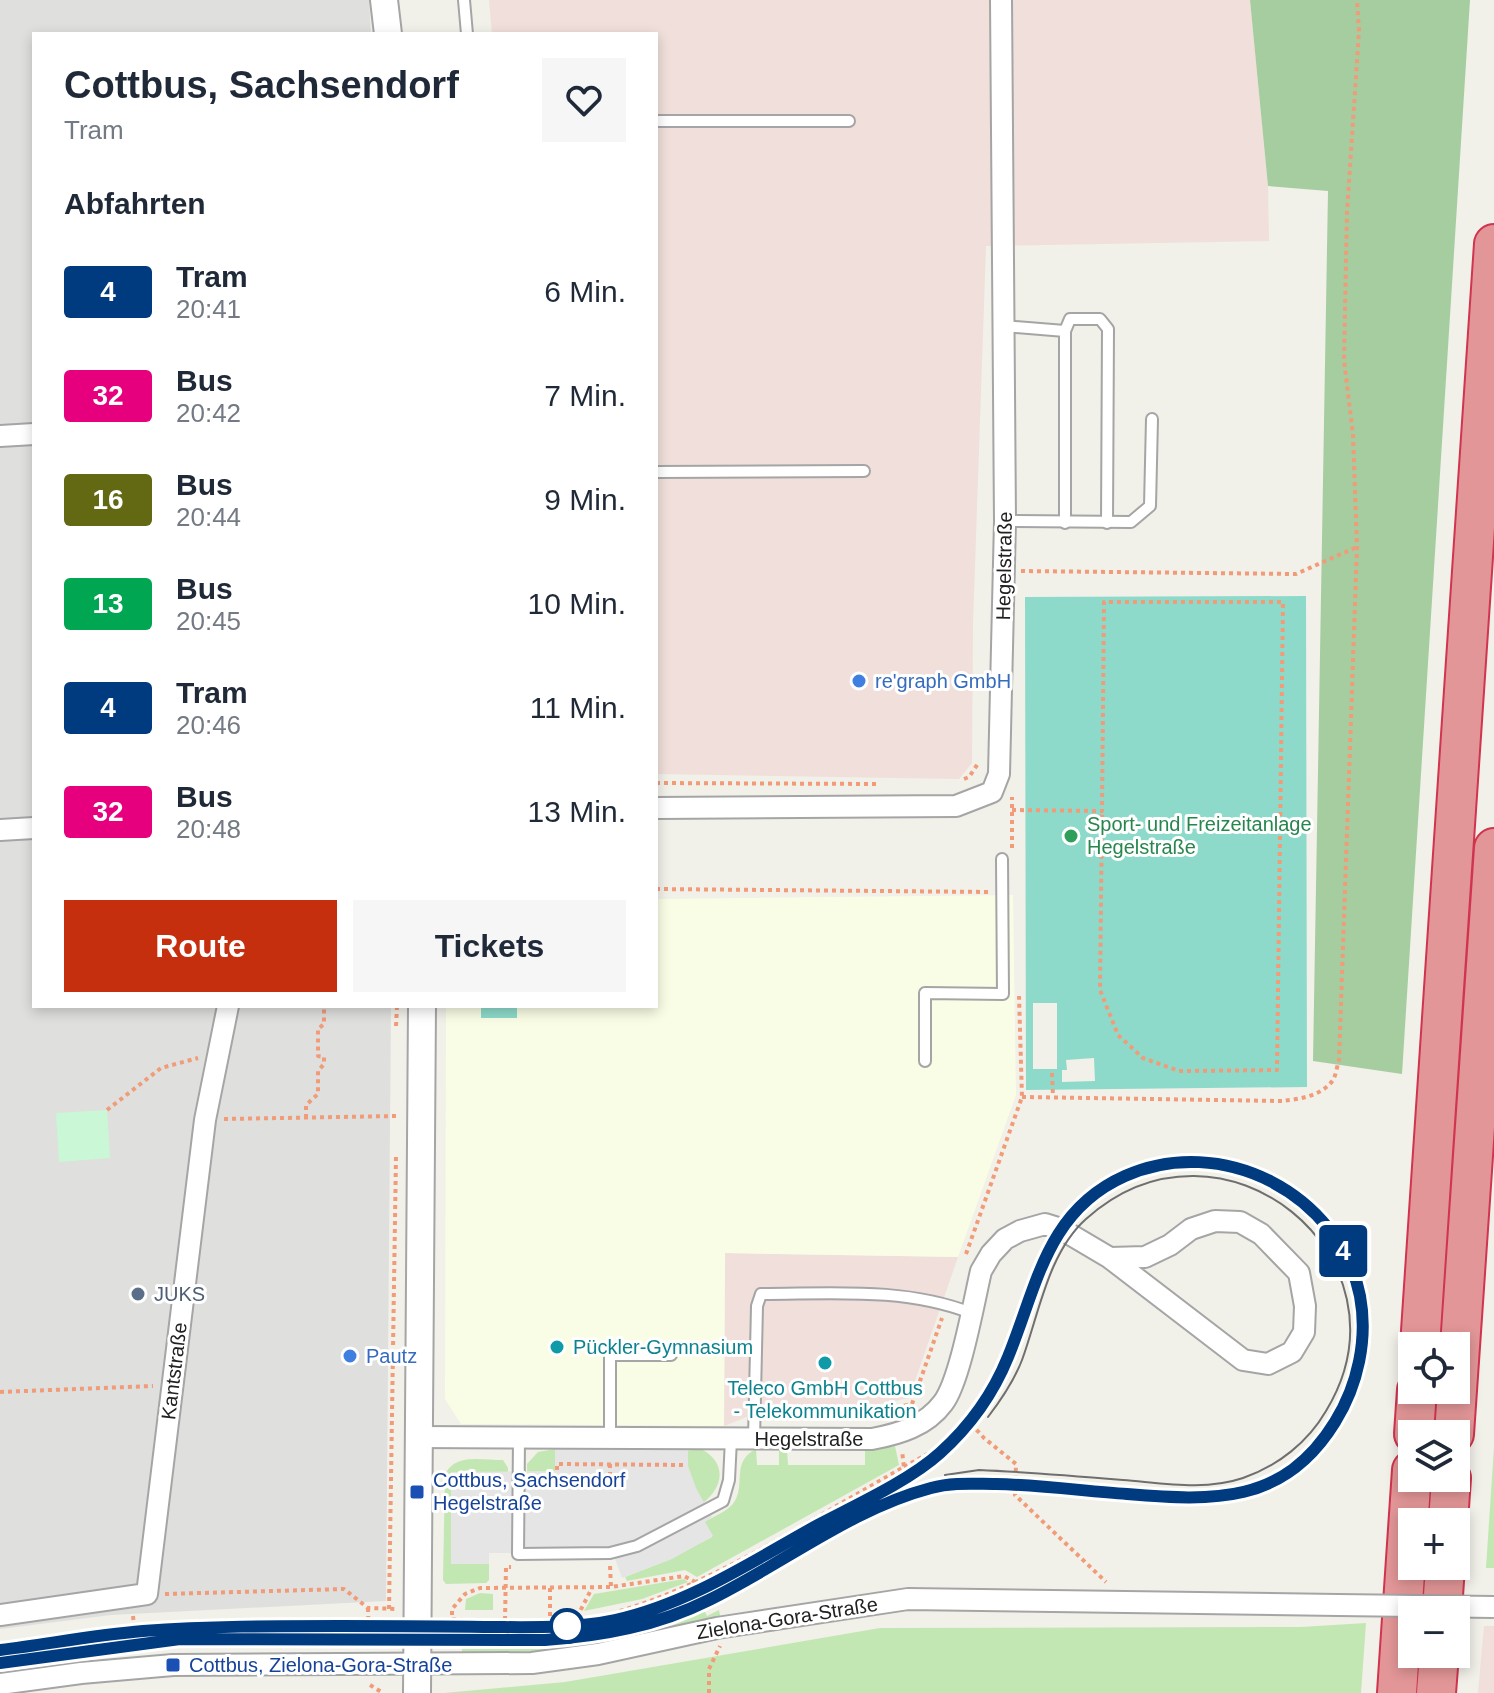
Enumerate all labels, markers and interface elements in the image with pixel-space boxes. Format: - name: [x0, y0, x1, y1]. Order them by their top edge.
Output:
- button: heart: [542, 58, 626, 142]
- text: Cottbus, Sachsendorf: [64, 64, 459, 106]
- text: Tram: [64, 115, 124, 145]
- text: Abfahrten: [64, 187, 206, 220]
- text: Tram: [176, 260, 248, 293]
- text: 6 Min.: [544, 275, 626, 308]
- text: 4: [100, 276, 116, 307]
- text: 20:41: [176, 294, 241, 324]
- text: Bus: [176, 364, 233, 397]
- text: 7 Min.: [544, 379, 626, 412]
- text: 32: [92, 380, 124, 411]
- text: 20:42: [176, 398, 241, 428]
- text: Bus: [176, 468, 233, 501]
- text: 9 Min.: [544, 483, 626, 516]
- text: 16: [92, 484, 124, 515]
- text: 20:44: [176, 502, 241, 532]
- street label: Hegelstraße: [992, 511, 1016, 621]
- text: Bus: [176, 572, 233, 605]
- text: 10 Min.: [528, 587, 626, 620]
- text: 13: [92, 588, 124, 619]
- text: 20:45: [176, 606, 241, 636]
- place label: re'graph GmbH: [875, 670, 1011, 692]
- marker: re'graph GmbH: [850, 672, 868, 690]
- text: Tram: [176, 676, 248, 709]
- text: 11 Min.: [530, 691, 626, 724]
- text: 4: [100, 692, 116, 723]
- text: 20:46: [176, 710, 241, 740]
- text: Bus: [176, 780, 233, 813]
- text: 13 Min.: [528, 795, 626, 828]
- text: 32: [92, 796, 124, 827]
- place label: Sport- und Freizeitanlage Hegelstraße: [1087, 813, 1312, 858]
- text: 20:48: [176, 814, 241, 844]
- marker: Sport- und Freizeitanlage Hegelstraße: [1062, 827, 1080, 845]
- button: Route: [64, 900, 337, 992]
- button: Tickets: [353, 900, 626, 992]
- line badge: 4: [1317, 1225, 1369, 1277]
- text: 4: [1335, 1235, 1351, 1266]
- place label: JUKS: [154, 1283, 205, 1305]
- marker: JUKS: [129, 1285, 147, 1303]
- street label: Kantstraße: [157, 1321, 191, 1421]
- map controls: [1398, 1332, 1470, 1668]
- button: locate: [1398, 1332, 1470, 1404]
- place label: Pückler-Gymnasium: [573, 1336, 753, 1358]
- marker: Pückler-Gymnasium: [548, 1338, 566, 1356]
- place label: Pautz: [366, 1345, 417, 1367]
- marker: Pautz: [341, 1347, 359, 1365]
- marker: Teleco GmbH Cottbus - Telekommunikation: [816, 1354, 834, 1372]
- place label: Teleco GmbH Cottbus - Telekommunikation: [727, 1377, 923, 1422]
- button: layers: [1398, 1420, 1470, 1492]
- street label: Hegelstraße: [755, 1428, 863, 1450]
- place label: Cottbus, Sachsendorf Hegelstraße: [433, 1469, 626, 1514]
- marker: Cottbus, Sachsendorf Hegelstraße: [408, 1483, 426, 1501]
- button: +: [1398, 1508, 1470, 1580]
- street label: Zielona-Gora-Straße: [695, 1593, 879, 1643]
- button: −: [1398, 1596, 1470, 1668]
- unlabelled marker: [550, 1609, 584, 1643]
- place label: Cottbus, Zielona-Gora-Straße: [189, 1654, 452, 1676]
- marker: Cottbus, Zielona-Gora-Straße: [164, 1656, 182, 1674]

